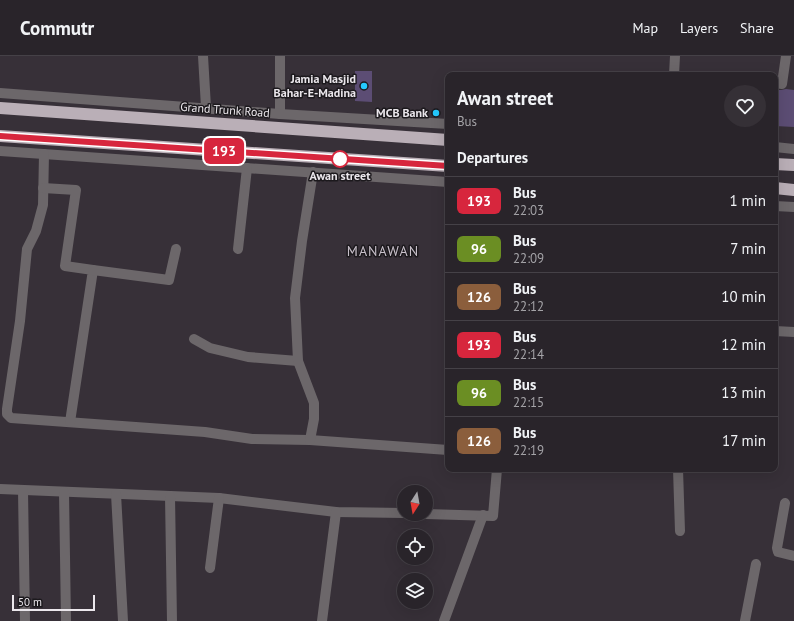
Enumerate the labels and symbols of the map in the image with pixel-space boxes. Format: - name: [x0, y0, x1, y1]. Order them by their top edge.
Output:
- place label: Jamia Masjid Bahar-E-Madina: [274, 71, 356, 100]
- marker: Jamia Masjid Bahar-E-Madina: [359, 81, 369, 91]
- street label: Grand Trunk Road: [180, 99, 270, 120]
- place label: MCB Bank: [376, 105, 428, 120]
- marker: MCB Bank: [431, 108, 441, 118]
- line badge: 193: [201, 138, 247, 164]
- marker: Awan street: [331, 150, 349, 168]
- place label: Awan street: [310, 168, 371, 183]
- district label: MANAWAN: [347, 242, 419, 260]
- north arrow: [397, 485, 433, 521]
- scale bar: [12, 593, 95, 612]

